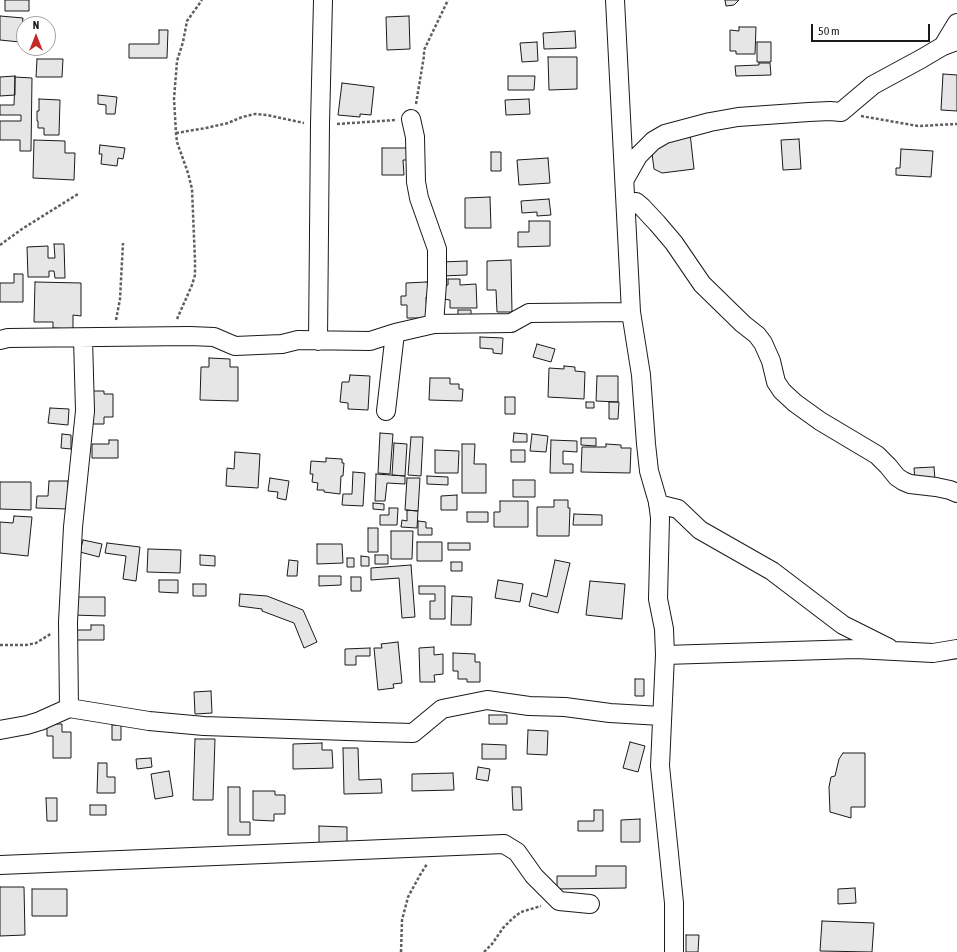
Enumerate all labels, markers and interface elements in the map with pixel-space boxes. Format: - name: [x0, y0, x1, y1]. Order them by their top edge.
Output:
- north arrow: [16, 16, 56, 56]
- scale bar: [813, 16, 932, 42]
- text: N: [33, 19, 39, 31]
- text: 50 m: [818, 24, 840, 38]

